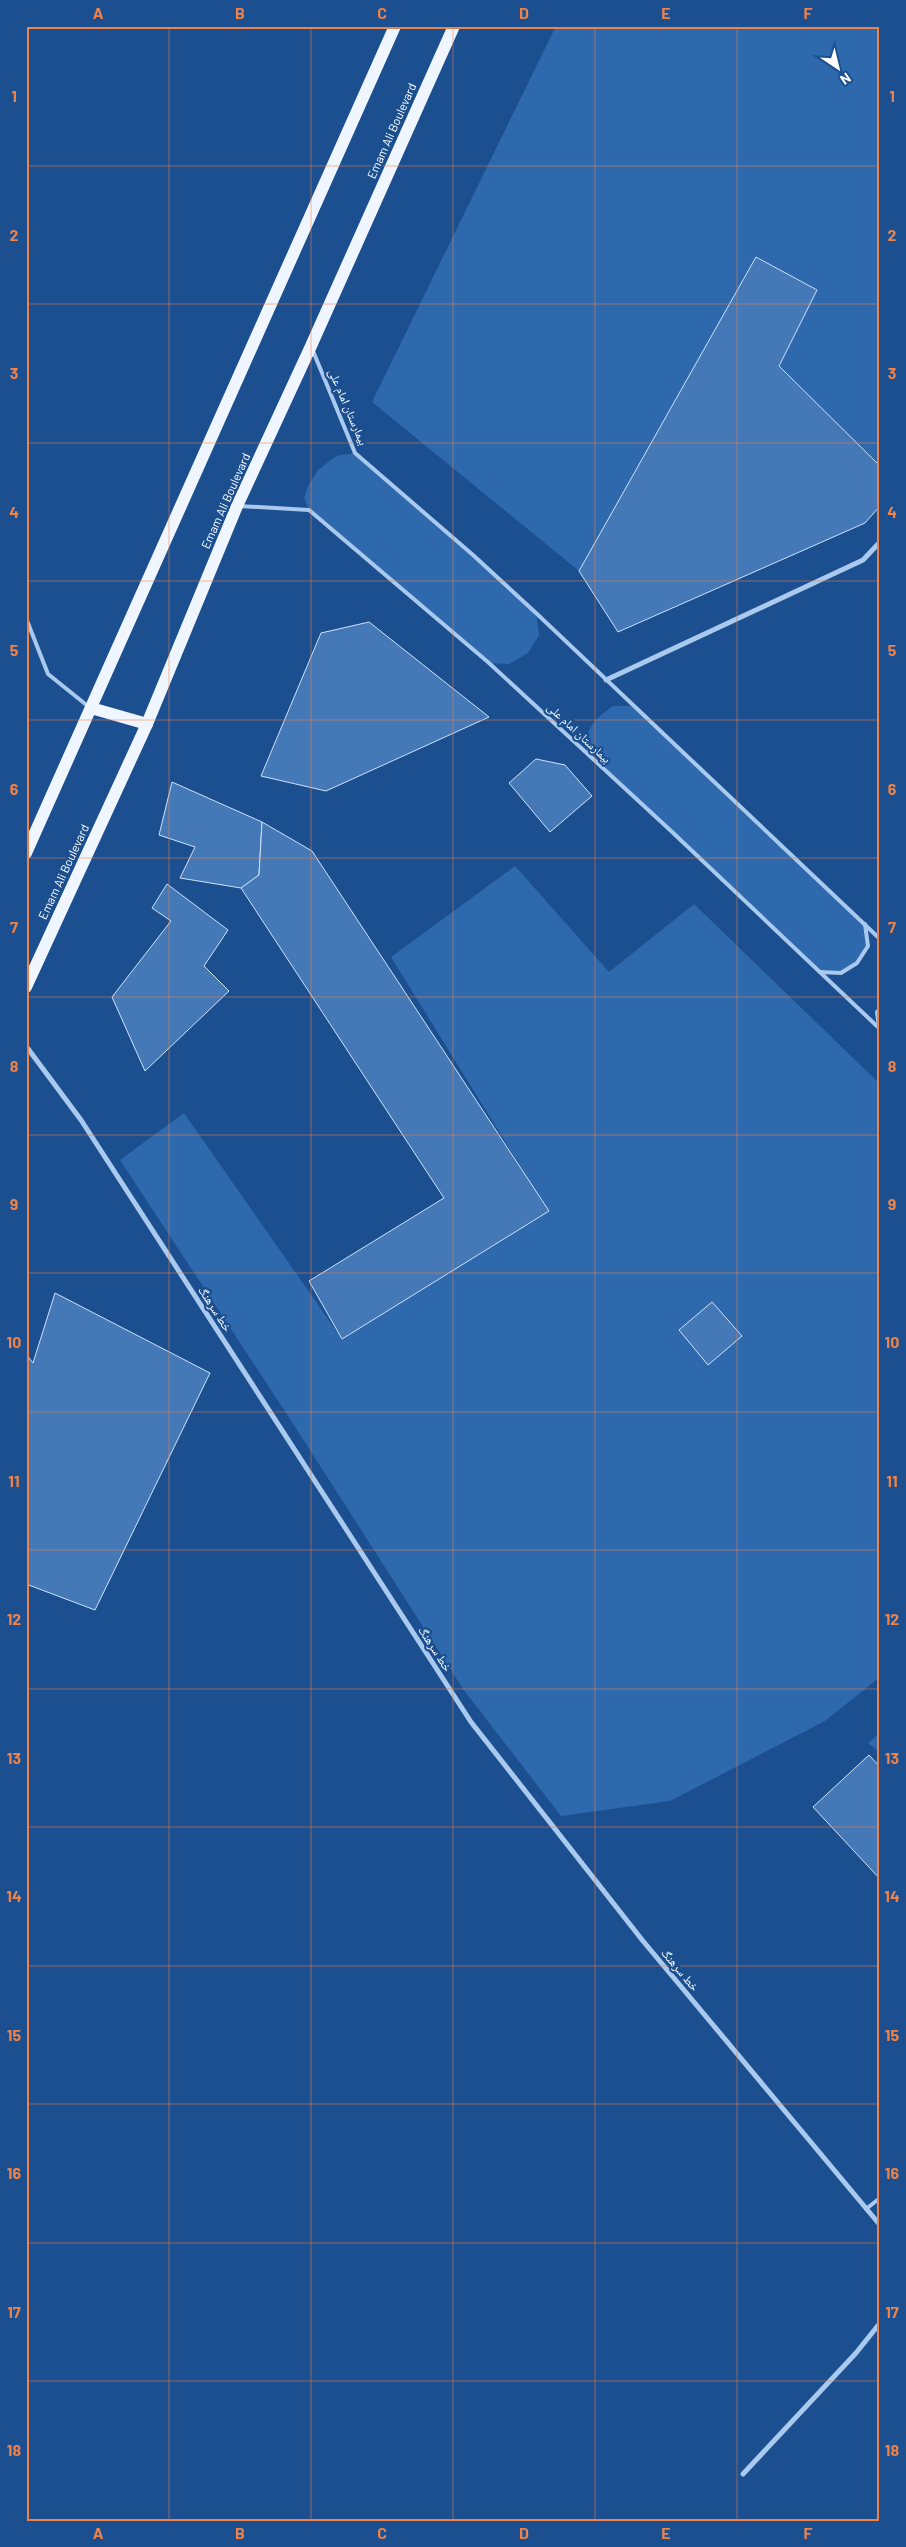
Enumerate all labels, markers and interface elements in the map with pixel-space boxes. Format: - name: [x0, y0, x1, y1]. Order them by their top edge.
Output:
- text: A: [93, 3, 104, 22]
- text: B: [235, 3, 245, 22]
- text: C: [377, 3, 387, 22]
- text: D: [519, 3, 529, 22]
- text: E: [661, 3, 671, 22]
- text: F: [804, 3, 813, 22]
- north arrow: [814, 42, 864, 92]
- text: N: [837, 69, 854, 89]
- street label: Emam Ali Boulevard: [364, 81, 418, 181]
- text: 1: [11, 86, 17, 105]
- text: 1: [889, 86, 895, 105]
- text: 2: [10, 225, 19, 244]
- text: 2: [888, 225, 897, 244]
- text: 3: [10, 363, 18, 382]
- text: 3: [888, 363, 896, 382]
- street label: بیمارستان امام علی: [325, 366, 371, 448]
- street label: Emam Ali Boulevard: [198, 451, 252, 551]
- text: 4: [9, 502, 19, 521]
- text: 4: [887, 502, 897, 521]
- text: 5: [10, 640, 19, 659]
- text: 5: [888, 640, 897, 659]
- street label: بیمارستان امام علی: [544, 699, 614, 767]
- text: 6: [10, 779, 19, 798]
- text: 6: [888, 779, 897, 798]
- street label: Emam Ali Boulevard: [35, 822, 91, 921]
- text: 7: [10, 917, 18, 936]
- text: 7: [888, 917, 896, 936]
- text: 8: [10, 1056, 19, 1075]
- text: 8: [888, 1056, 897, 1075]
- text: 9: [10, 1194, 18, 1213]
- text: 9: [888, 1194, 896, 1213]
- street label: خط سرهنگ: [196, 1283, 236, 1334]
- text: 10: [7, 1332, 21, 1351]
- text: 10: [885, 1332, 899, 1351]
- text: 11: [8, 1471, 20, 1490]
- text: 11: [886, 1471, 898, 1490]
- text: 12: [7, 1609, 21, 1628]
- text: 12: [885, 1609, 899, 1628]
- street label: خط سرهنگ: [416, 1623, 456, 1674]
- text: 13: [7, 1748, 21, 1767]
- text: 13: [885, 1748, 899, 1767]
- text: 14: [6, 1886, 22, 1905]
- text: 14: [884, 1886, 900, 1905]
- street label: خط سرهنگ: [659, 1945, 703, 1994]
- text: 15: [7, 2025, 22, 2044]
- text: 15: [885, 2025, 900, 2044]
- text: 16: [7, 2163, 22, 2182]
- text: 16: [885, 2163, 900, 2182]
- text: 17: [7, 2302, 21, 2321]
- text: 17: [885, 2302, 899, 2321]
- text: 18: [7, 2440, 21, 2459]
- text: 18: [885, 2440, 899, 2459]
- text: A: [93, 2523, 104, 2542]
- text: B: [235, 2523, 245, 2542]
- text: C: [377, 2523, 387, 2542]
- text: D: [519, 2523, 529, 2542]
- text: E: [661, 2523, 671, 2542]
- text: F: [804, 2523, 813, 2542]

